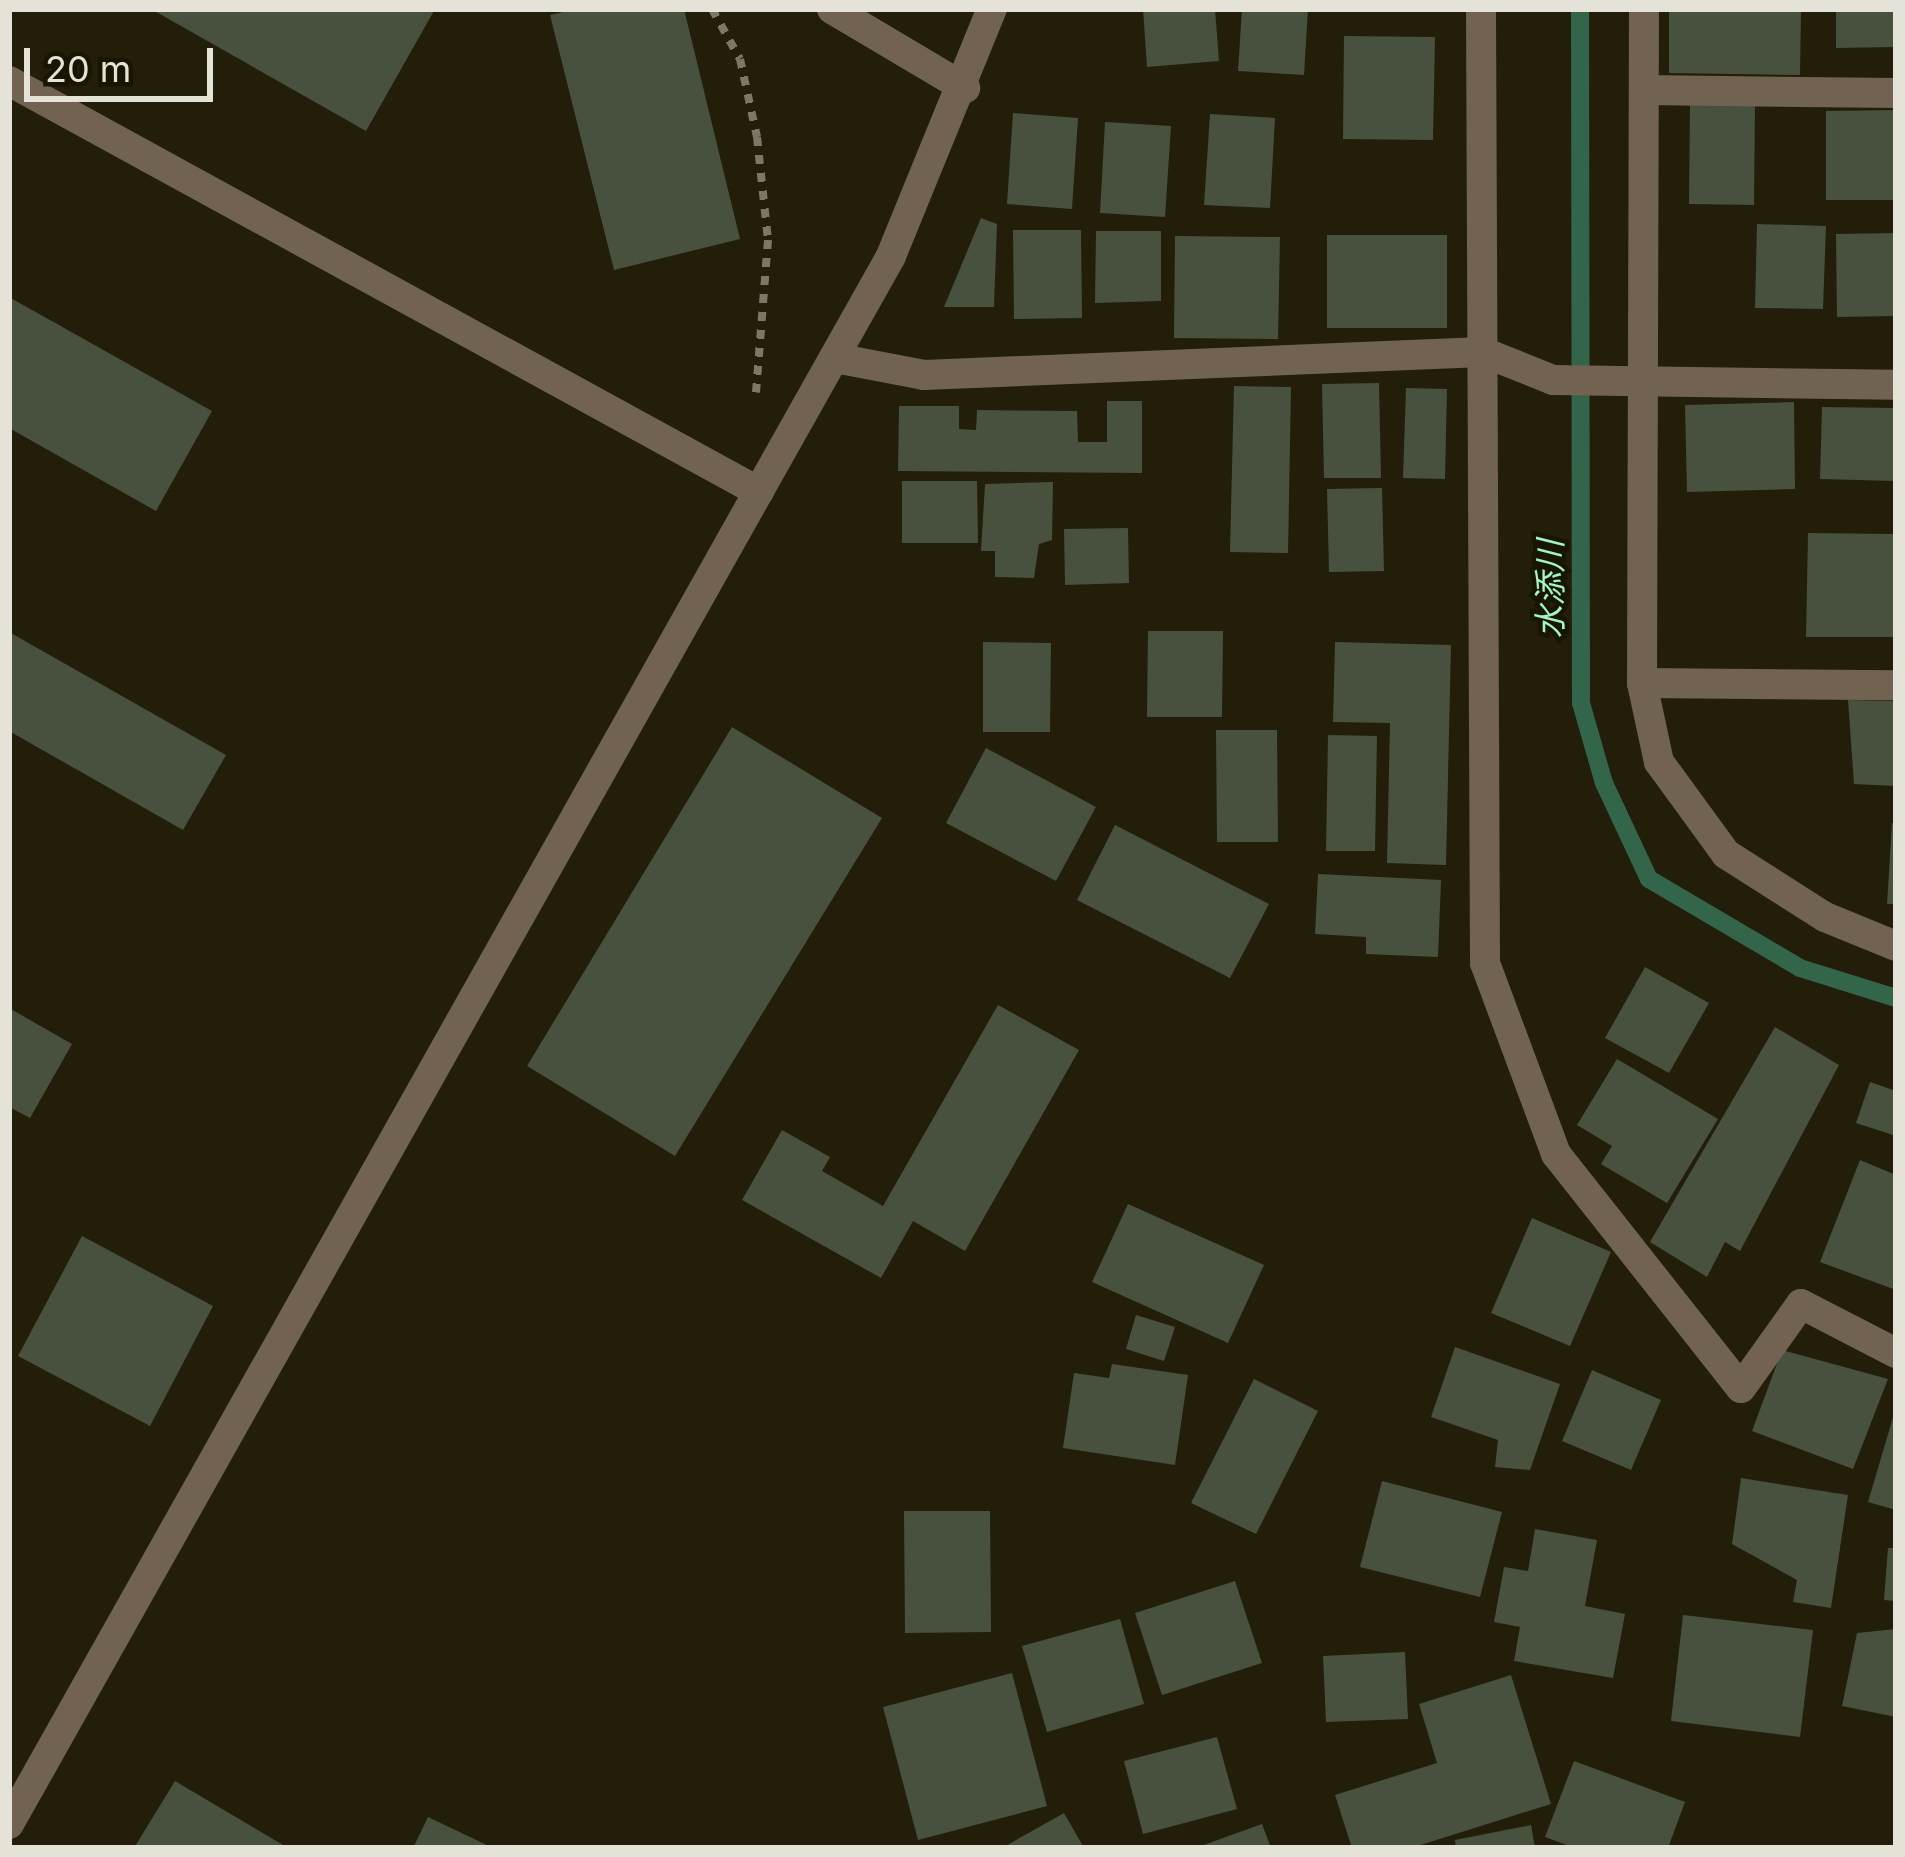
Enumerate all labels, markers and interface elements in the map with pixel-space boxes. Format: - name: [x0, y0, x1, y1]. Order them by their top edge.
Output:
- scale bar: [30, 24, 219, 98]
- text: 20 m: [45, 47, 131, 91]
- water label: 水添川: [1531, 540, 1571, 638]

